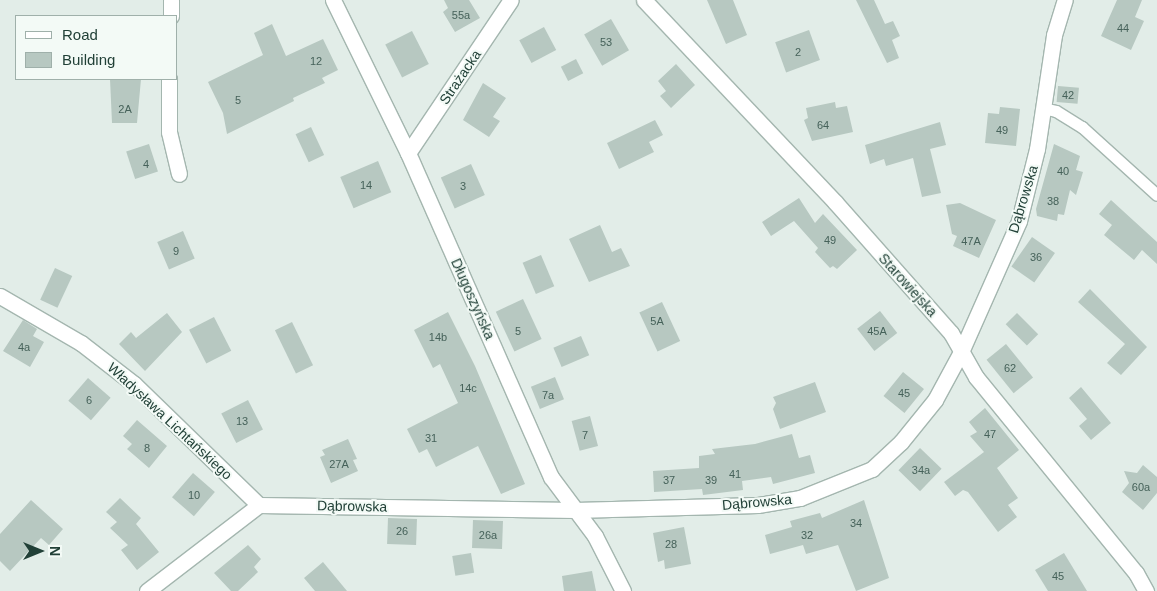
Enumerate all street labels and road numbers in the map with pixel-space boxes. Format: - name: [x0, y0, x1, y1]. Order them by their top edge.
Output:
- street label: Strażacka: [436, 46, 484, 108]
- street label: Dąbrowska: [1005, 163, 1041, 235]
- street label: Starowiejska: [875, 250, 941, 320]
- street label: Długoszyńska: [448, 256, 498, 342]
- street label: Władysława Lichtańskiego: [104, 359, 236, 483]
- street label: Dąbrowska: [721, 491, 793, 513]
- street label: Dąbrowska: [317, 497, 387, 515]

